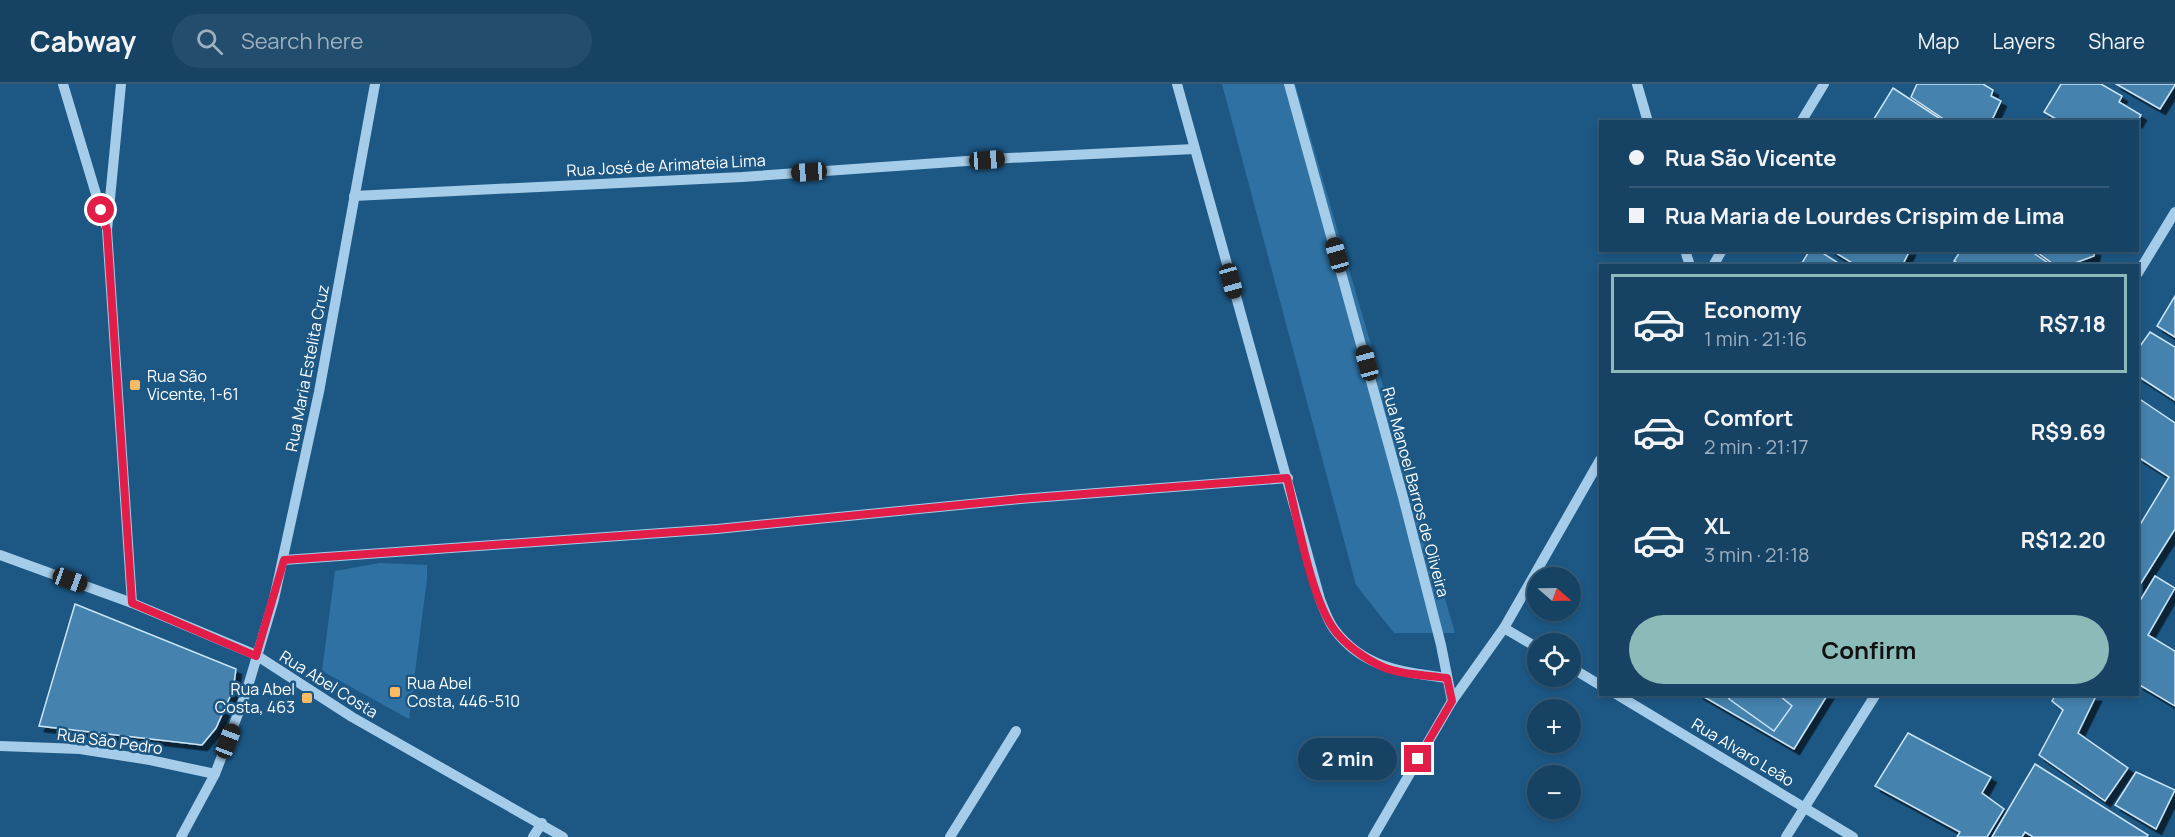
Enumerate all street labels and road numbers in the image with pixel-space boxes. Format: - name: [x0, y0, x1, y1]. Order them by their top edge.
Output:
- street label: Rua José de Arimateia Lima: [566, 149, 766, 181]
- street label: Rua Maria Estelita Cruz: [280, 283, 334, 453]
- street label: Rua Manoel Barros de Oliveira: [1377, 385, 1455, 599]
- street label: Rua Abel Costa: [276, 645, 382, 723]
- street label: Rua Alvaro Leão: [1688, 713, 1798, 791]
- street label: Rua São Pedro: [56, 723, 164, 759]

